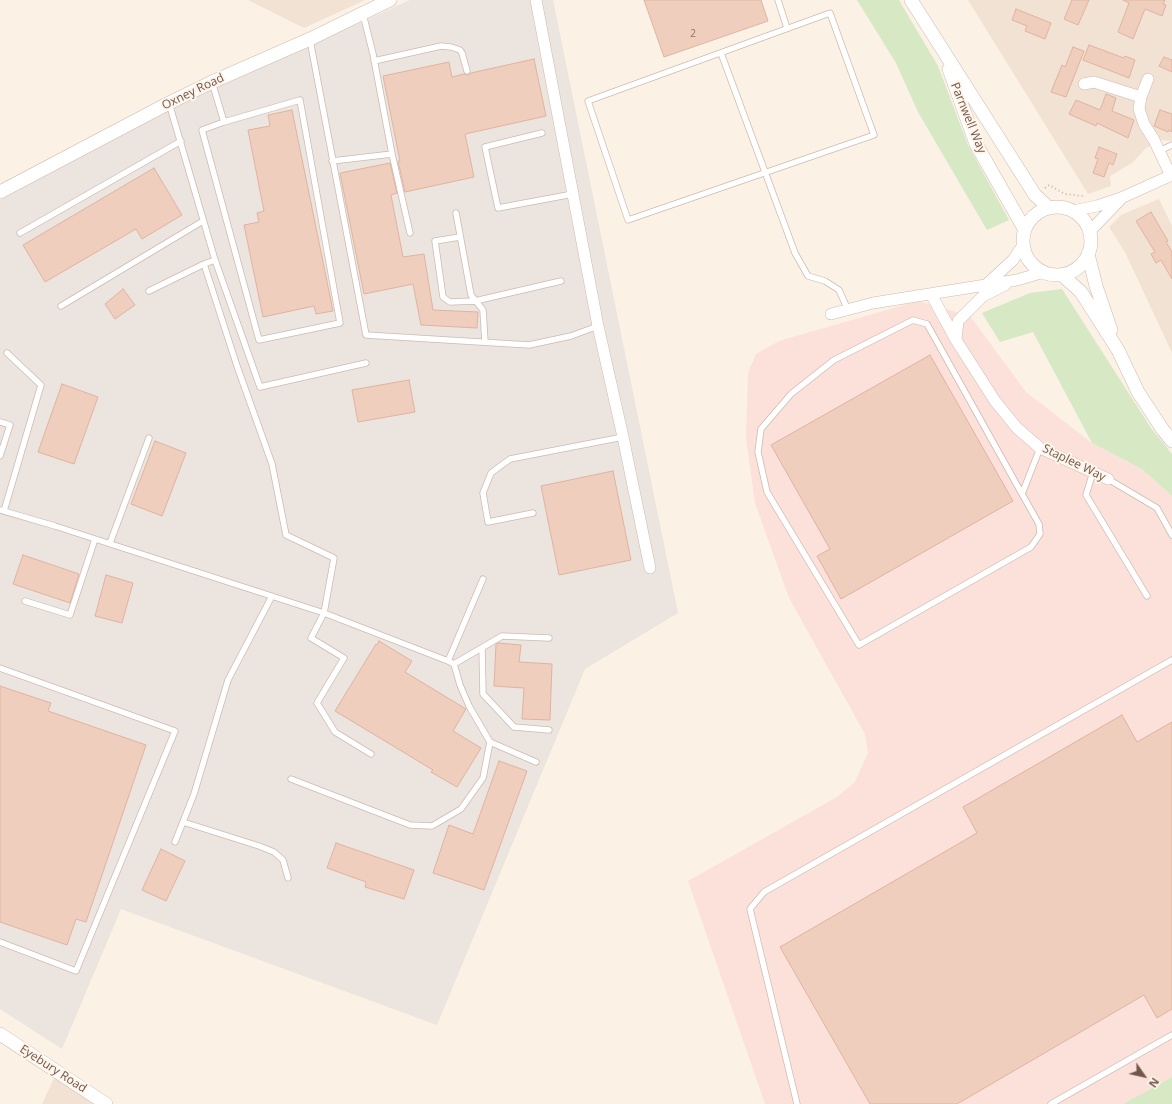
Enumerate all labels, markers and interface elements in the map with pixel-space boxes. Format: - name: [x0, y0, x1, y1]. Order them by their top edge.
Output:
- house number: 2: [690, 28, 696, 40]
- street label: Oxney Road: [160, 71, 226, 113]
- street label: Parnwell Way: [947, 80, 989, 156]
- street label: Staplee Way: [1040, 442, 1108, 484]
- street label: Eyebury Road: [17, 1042, 89, 1096]
- north arrow: [1124, 1056, 1164, 1096]
- text: N: [1146, 1075, 1163, 1091]

